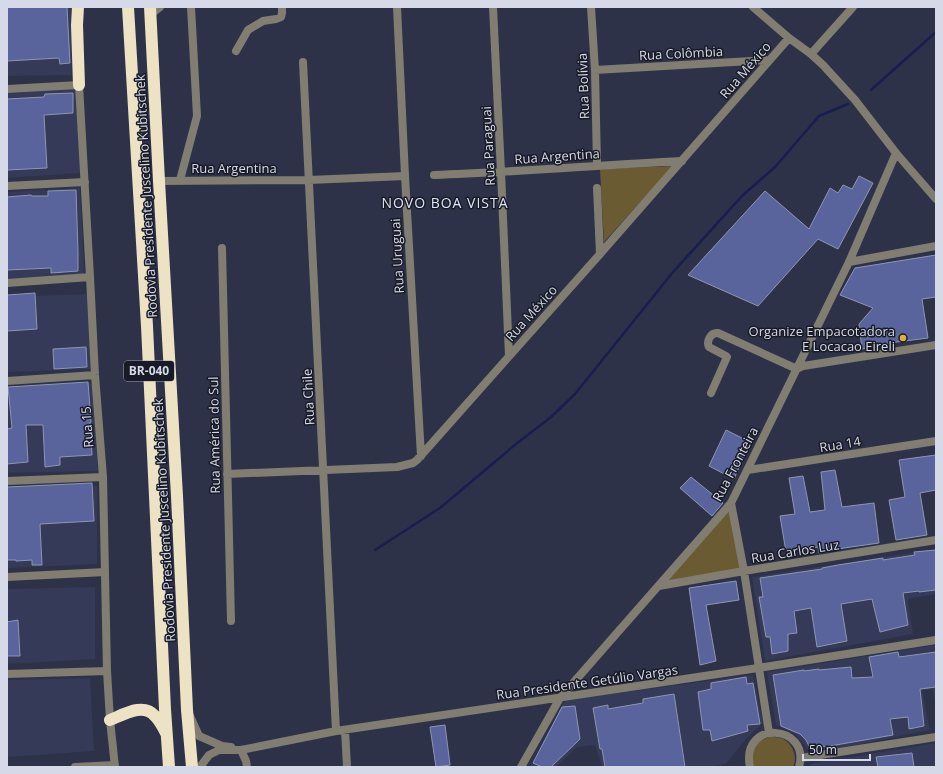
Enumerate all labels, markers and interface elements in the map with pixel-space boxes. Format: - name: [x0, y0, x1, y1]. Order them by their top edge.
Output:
- street label: Rua México: [715, 38, 775, 102]
- street label: Rua Colômbia: [638, 42, 724, 64]
- street label: Rua Bolívia: [573, 53, 593, 119]
- street label: Rodovia Presidente Juscelino Kubitschek: [131, 74, 161, 318]
- street label: Rua Paraguai: [477, 106, 499, 186]
- street label: Rua Argentina: [514, 144, 600, 168]
- street label: Rua Argentina: [191, 159, 277, 177]
- district label: NOVO BOA VISTA: [381, 193, 509, 212]
- street label: Rua Uruguai: [386, 218, 408, 294]
- street label: Rua México: [501, 281, 561, 345]
- place label: Organize Empacotadora E Locacao Eireli: [749, 322, 895, 355]
- marker: Organize Empacotadora E Locacao Eireli: [898, 333, 908, 343]
- road number: BR-040: [124, 361, 174, 381]
- street label: Rua Chile: [298, 368, 318, 426]
- street label: Rua América do Sul: [204, 376, 224, 494]
- street label: Rodovia Presidente Juscelino Kubitschek: [149, 398, 179, 642]
- street label: Rua 15: [77, 406, 97, 448]
- street label: Rua Fronteira: [708, 423, 762, 505]
- street label: Rua 14: [818, 432, 862, 456]
- street label: Rua Carlos Luz: [750, 535, 840, 567]
- street label: Rua Presidente Getúlio Vargas: [495, 660, 679, 704]
- scale bar: [803, 736, 870, 762]
- text: 50 m: [809, 741, 837, 758]

